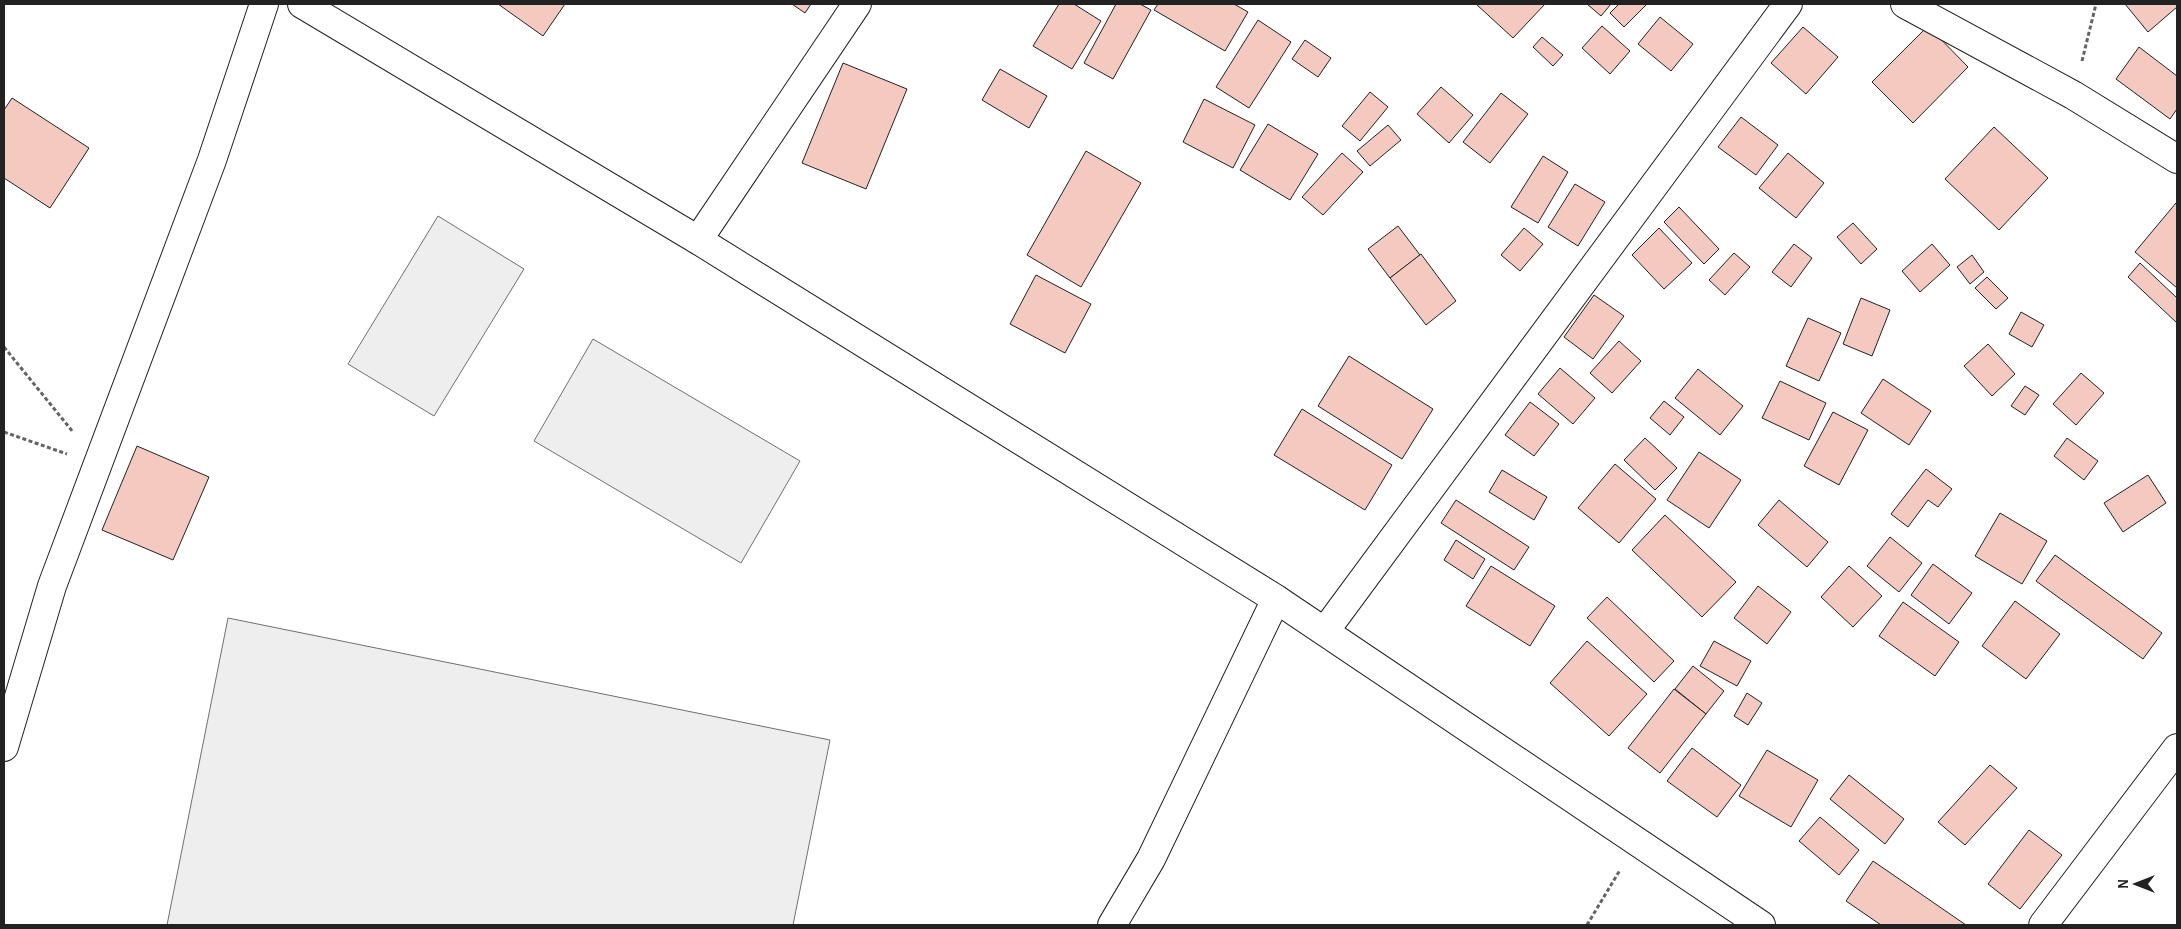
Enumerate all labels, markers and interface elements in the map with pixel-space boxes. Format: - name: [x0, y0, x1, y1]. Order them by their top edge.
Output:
- north arrow: [2111, 859, 2161, 909]
- text: N: [2117, 879, 2131, 889]

